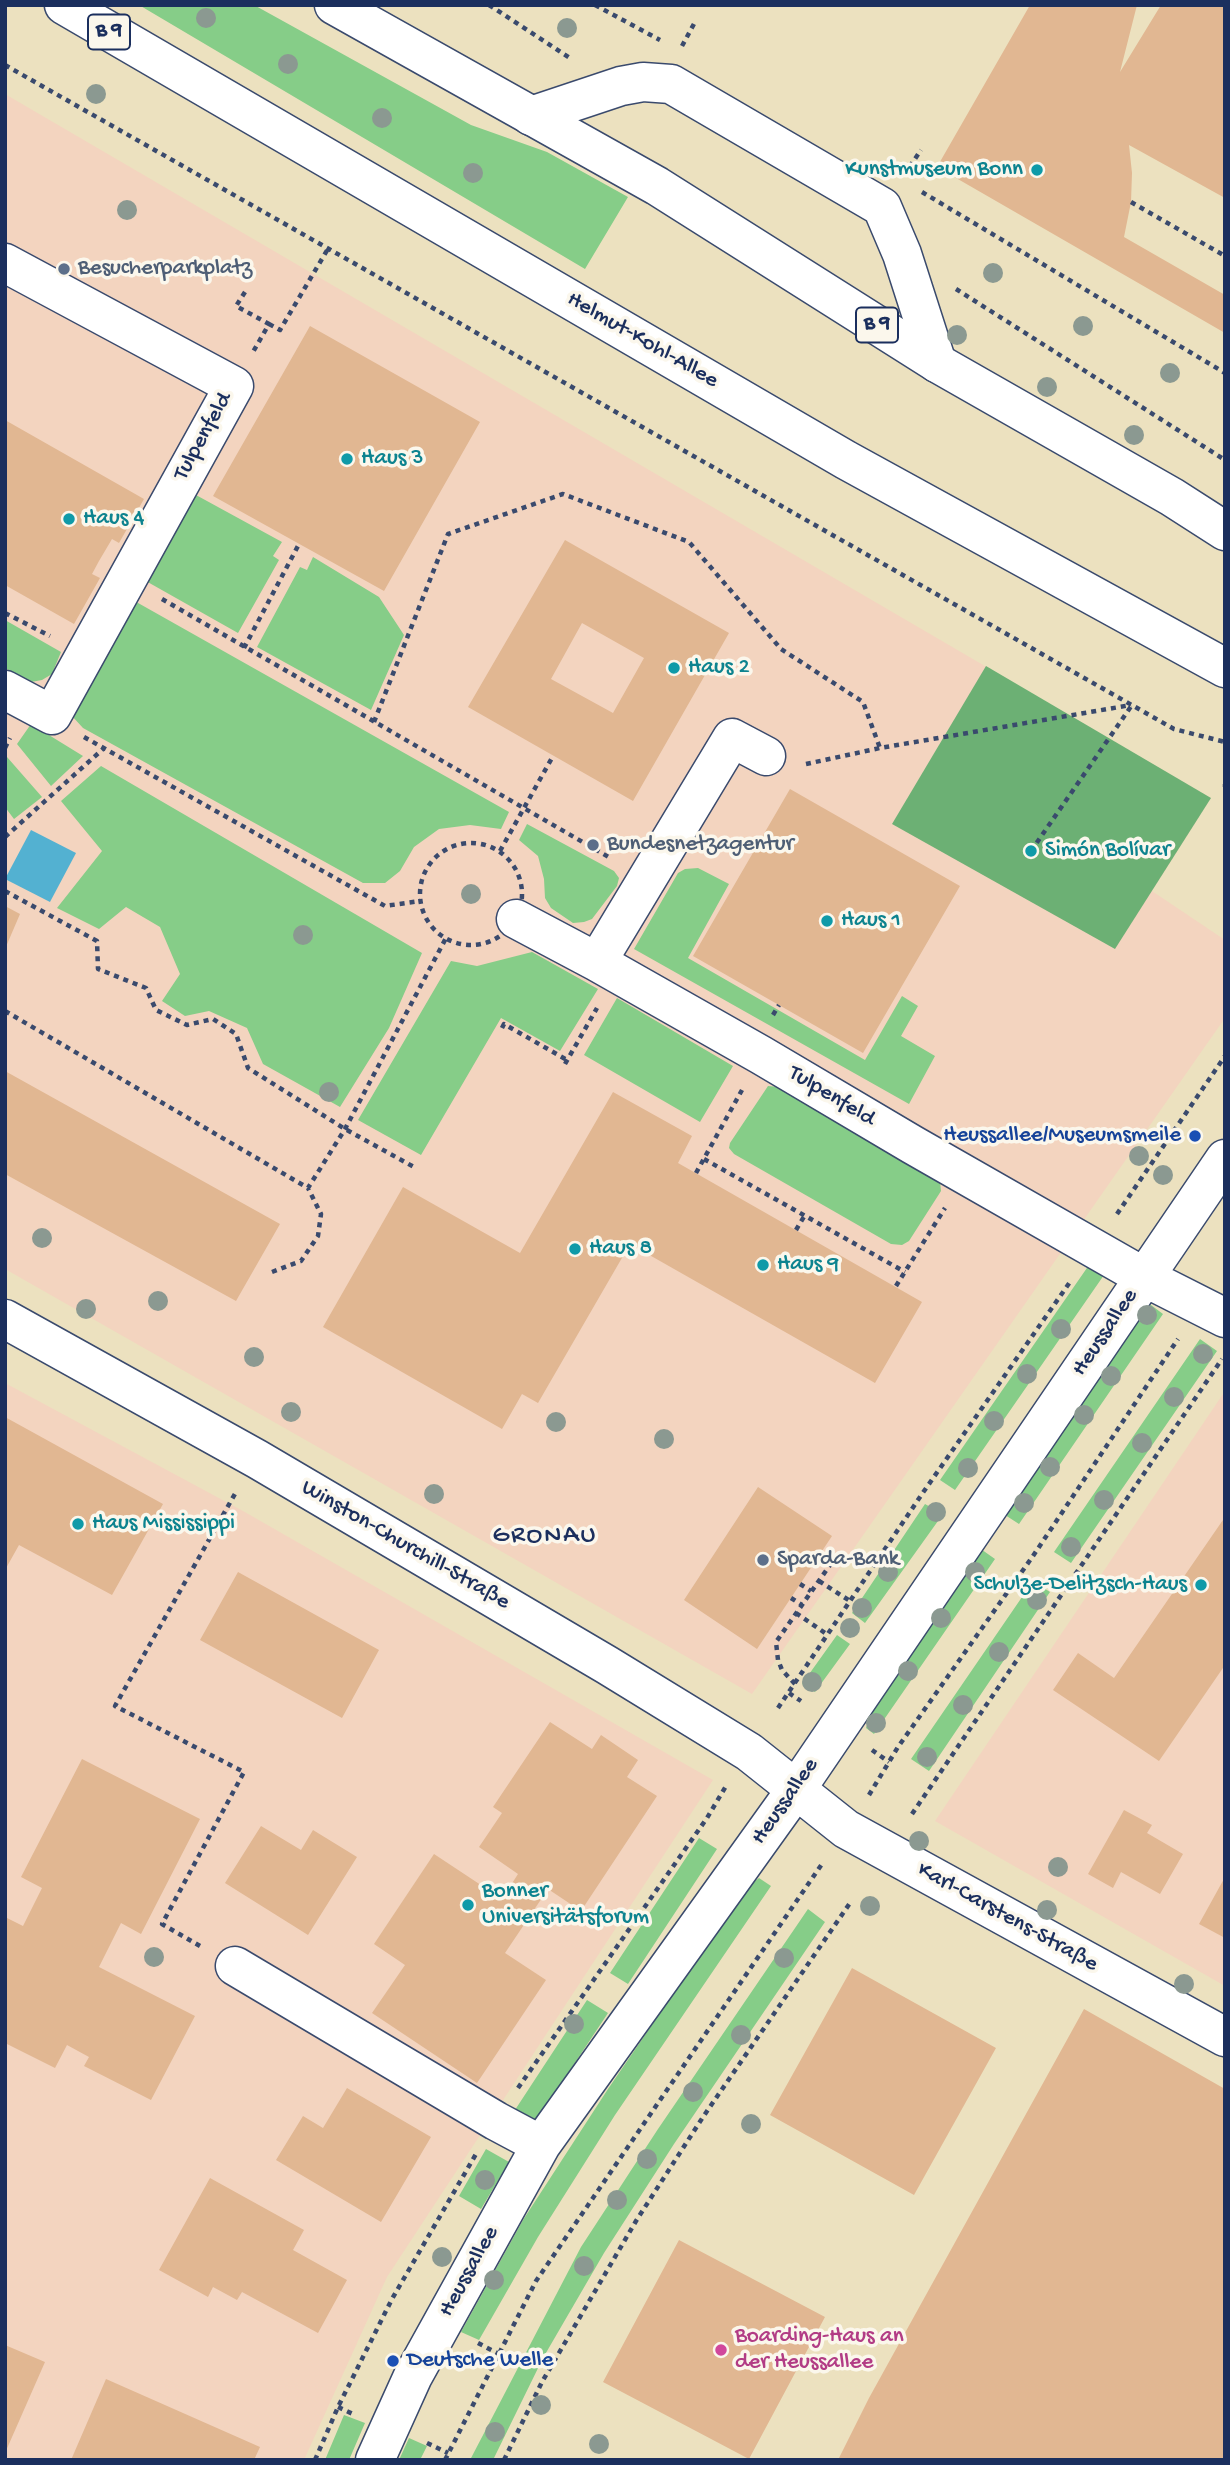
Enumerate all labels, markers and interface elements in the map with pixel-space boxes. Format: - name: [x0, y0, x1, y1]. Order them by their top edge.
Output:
- road number: B 9: [88, 14, 130, 50]
- place label: Kunstmuseum Bonn: [845, 156, 1023, 184]
- marker: Kunstmuseum Bonn: [1029, 162, 1045, 178]
- place label: Besucherparkplatz: [78, 255, 252, 283]
- marker: Besucherparkplatz: [56, 261, 72, 277]
- street label: Helmut-Kohl-Allee: [561, 286, 723, 396]
- road number: B 9: [856, 308, 898, 342]
- street label: Tulpenfeld: [169, 388, 239, 486]
- place label: Haus 3: [361, 445, 424, 473]
- marker: Haus 3: [339, 451, 355, 467]
- place label: Haus 4: [83, 505, 144, 533]
- marker: Haus 4: [61, 511, 77, 527]
- place label: Haus 2: [688, 654, 750, 682]
- marker: Haus 2: [666, 660, 682, 676]
- place label: Bundesnetzagentur: [607, 831, 794, 859]
- marker: Bundesnetzagentur: [585, 837, 601, 853]
- place label: Simón Bolívar: [1045, 837, 1170, 865]
- marker: Simón Bolívar: [1023, 843, 1039, 859]
- place label: Haus 1: [841, 907, 901, 935]
- marker: Haus 1: [819, 913, 835, 929]
- street label: Tulpenfeld: [783, 1060, 879, 1134]
- place label: Heussallee/Museumsmeile: [943, 1122, 1181, 1150]
- marker: Heussallee/Museumsmeile: [1187, 1128, 1203, 1144]
- place label: Haus 8: [589, 1235, 652, 1263]
- marker: Haus 8: [567, 1241, 583, 1257]
- place label: Haus 9: [777, 1251, 839, 1279]
- marker: Haus 9: [755, 1257, 771, 1273]
- street label: Heussallee: [1067, 1284, 1145, 1382]
- street label: Winston-Churchill-Straße: [296, 1475, 514, 1617]
- place label: Haus Mississippi: [92, 1510, 235, 1538]
- marker: Haus Mississippi: [70, 1516, 86, 1532]
- district label: GRONAU: [493, 1521, 597, 1553]
- place label: Sparda-Bank: [777, 1546, 899, 1574]
- marker: Sparda-Bank: [755, 1552, 771, 1568]
- place label: Schulze-Delitzsch-Haus: [974, 1571, 1187, 1599]
- marker: Schulze-Delitzsch-Haus: [1193, 1577, 1209, 1593]
- street label: Heussallee: [746, 1753, 826, 1851]
- street label: Karl-Carstens-Straße: [912, 1857, 1102, 1979]
- place label: Bonner Universitätsforum: [482, 1878, 649, 1932]
- marker: Bonner Universitätsforum: [460, 1897, 476, 1913]
- street label: Heussallee: [434, 2222, 506, 2322]
- place label: Boarding-Haus an der Heussallee: [735, 2323, 904, 2377]
- marker: Boarding-Haus an der Heussallee: [713, 2342, 729, 2358]
- place label: Deutsche Welle: [407, 2347, 553, 2375]
- marker: Deutsche Welle: [385, 2353, 401, 2369]

